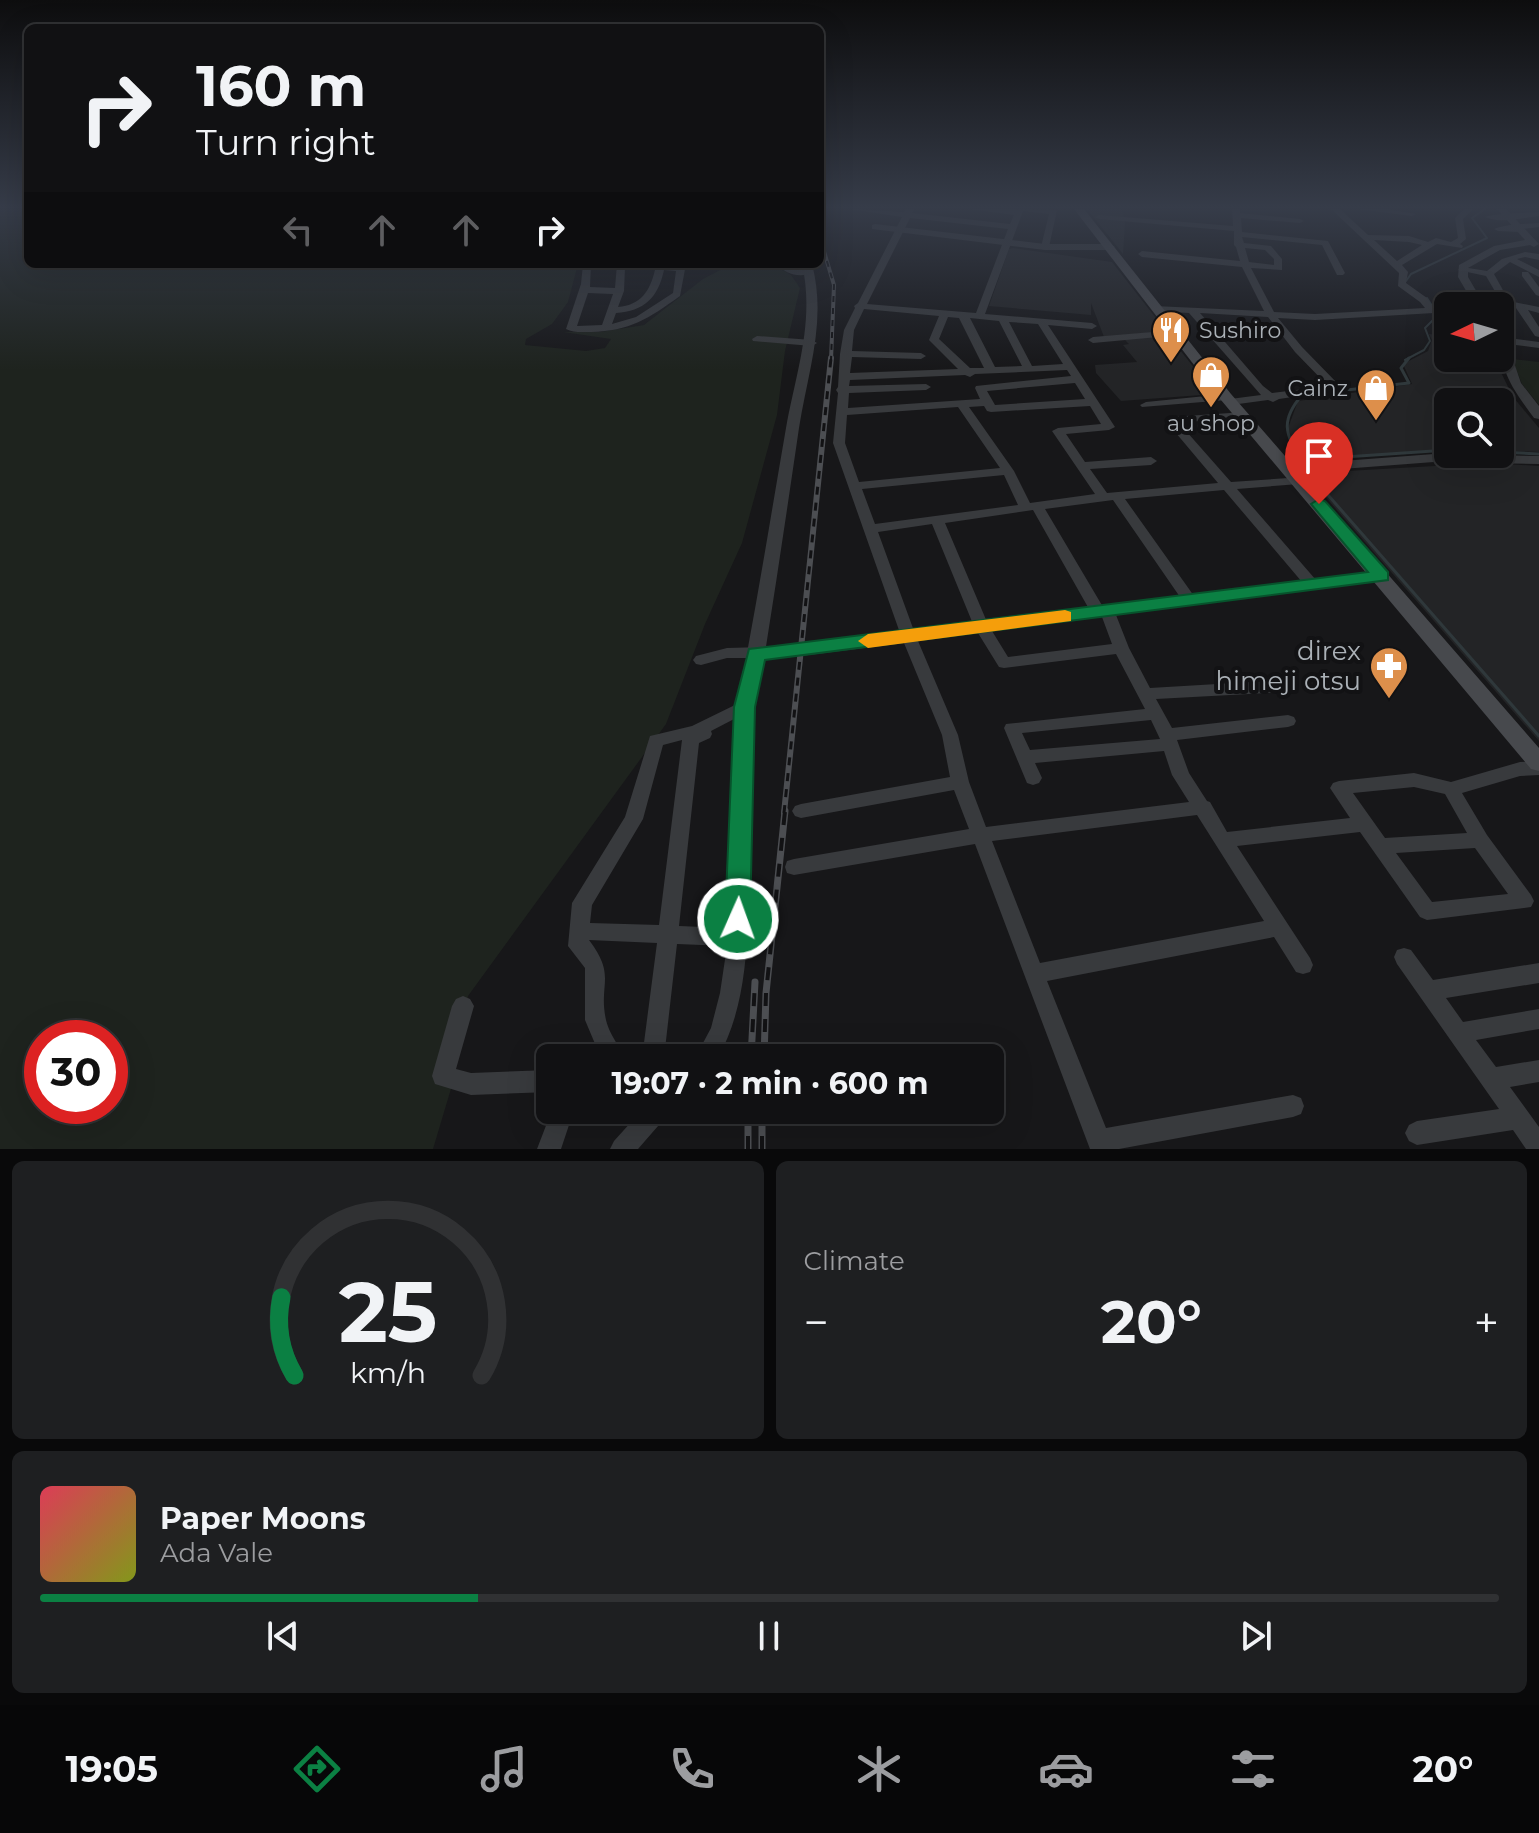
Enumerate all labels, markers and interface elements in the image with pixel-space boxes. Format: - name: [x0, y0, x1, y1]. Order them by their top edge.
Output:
- text: 160 m: [196, 52, 366, 120]
- icon: right: [64, 56, 168, 160]
- text: Turn right: [196, 120, 376, 164]
- icon: left: [276, 208, 320, 252]
- icon: ahead: [360, 208, 404, 252]
- icon: ahead: [444, 208, 488, 252]
- icon: right: [528, 208, 572, 252]
- north arrow: [1434, 292, 1514, 372]
- map controls: [1434, 292, 1514, 468]
- restaurant icon: Sushiro: [1150, 309, 1192, 364]
- place label: Sushiro: [1199, 317, 1281, 344]
- shop icon: au shop: [1190, 354, 1232, 409]
- shop icon: Cainz: [1355, 367, 1397, 422]
- place label: Cainz: [1288, 375, 1348, 402]
- button: search: [1434, 388, 1514, 468]
- place label: au shop: [1167, 410, 1255, 437]
- pin: [1285, 422, 1353, 504]
- icon: arrive: [1297, 434, 1341, 478]
- place label: direx himeji otsu: [1215, 635, 1361, 697]
- pharmacy icon: direx himeji otsu: [1368, 645, 1410, 700]
- position arrow: [696, 877, 780, 961]
- speed limit sign: 30: [24, 1020, 128, 1124]
- text: 19:07 · 2 min · 600 m: [612, 1065, 928, 1102]
- text: Climate: [804, 1245, 905, 1277]
- text: 25: [338, 1261, 437, 1363]
- text: 20°: [1101, 1285, 1202, 1358]
- text: −: [804, 1295, 829, 1349]
- text: +: [1474, 1295, 1499, 1349]
- text: km/h: [350, 1355, 426, 1390]
- text: Paper Moons: [160, 1500, 366, 1537]
- text: Ada Vale: [160, 1537, 273, 1569]
- icon: previous: [261, 1614, 305, 1658]
- icon: pause: [747, 1614, 791, 1658]
- icon: next: [1234, 1614, 1278, 1658]
- icon: directions: [289, 1741, 345, 1797]
- icon: music: [476, 1741, 532, 1797]
- icon: phone: [664, 1741, 720, 1797]
- icon: climate: [851, 1741, 907, 1797]
- icon: car: [1038, 1741, 1094, 1797]
- icon: filters: [1225, 1741, 1281, 1797]
- text: 19:05: [66, 1747, 158, 1791]
- text: 20°: [1413, 1747, 1473, 1791]

